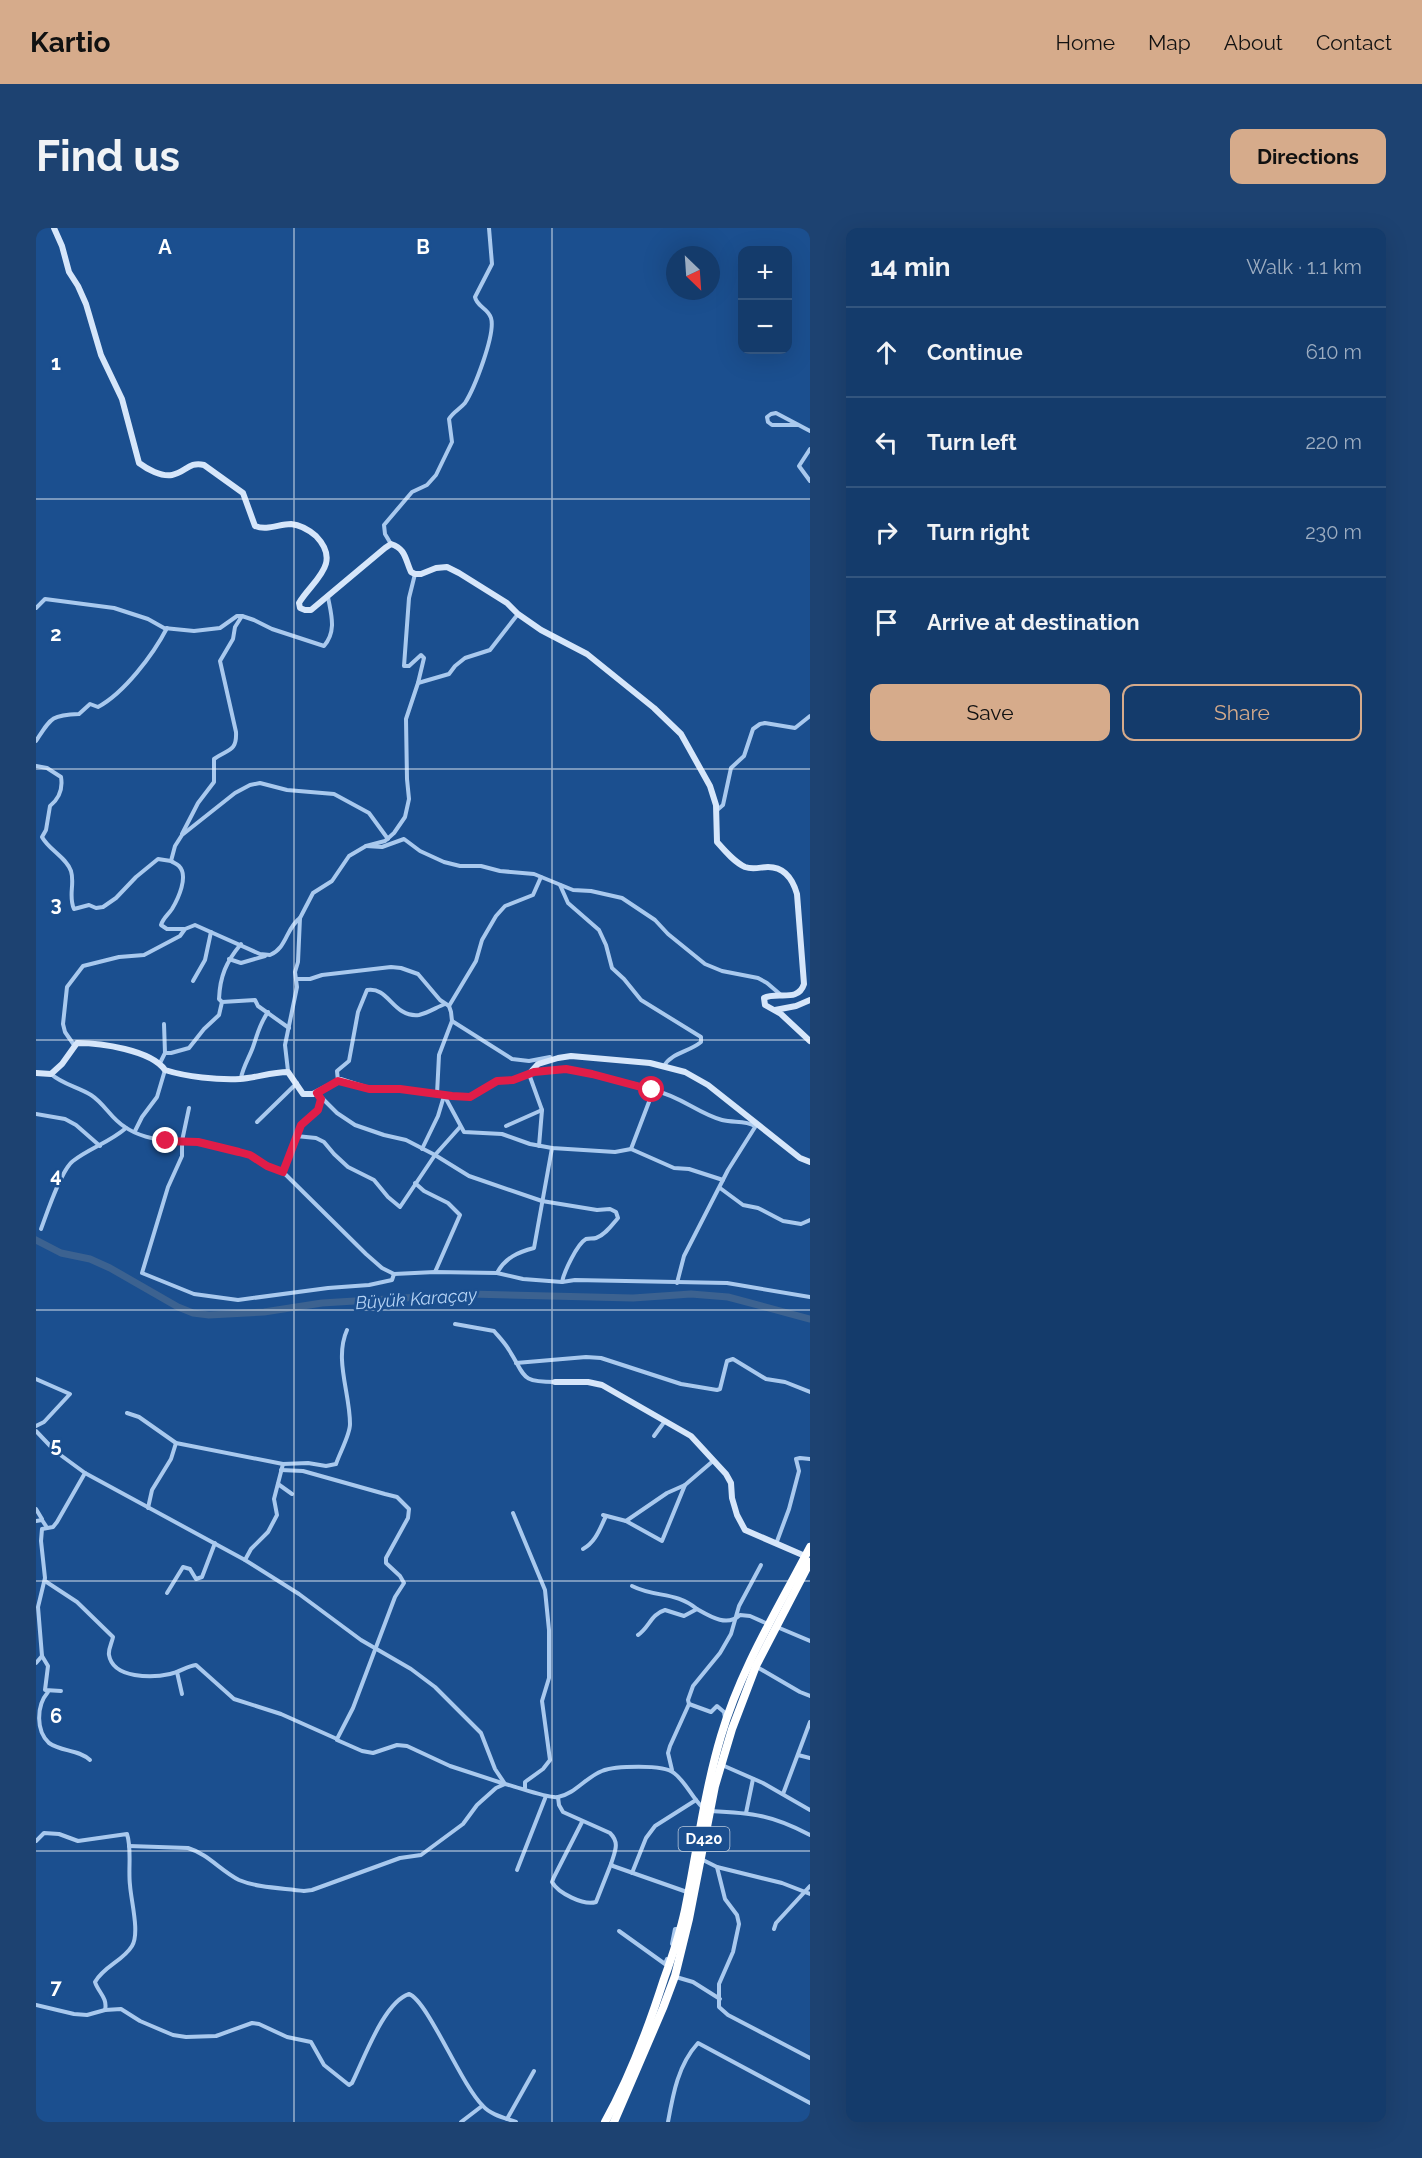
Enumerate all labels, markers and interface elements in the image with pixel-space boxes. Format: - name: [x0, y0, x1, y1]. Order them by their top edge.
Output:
- text: Kartio: [30, 26, 110, 59]
- text: Home: [1056, 30, 1115, 55]
- text: Map: [1148, 30, 1191, 55]
- text: About: [1224, 30, 1283, 55]
- text: Contact: [1316, 30, 1392, 55]
- button: Directions: [1230, 129, 1386, 184]
- text: Find us: [36, 132, 180, 181]
- text: A: [158, 235, 172, 259]
- text: B: [416, 235, 430, 259]
- north arrow: [666, 246, 720, 300]
- map controls: [738, 246, 792, 354]
- button: +: [738, 246, 792, 300]
- text: 14 min: [870, 252, 950, 282]
- text: Walk · 1.1 km: [1246, 255, 1362, 279]
- button: −: [738, 300, 792, 354]
- icon: ahead: [870, 336, 903, 369]
- text: Continue: [927, 339, 1023, 365]
- text: 610 m: [1306, 340, 1362, 364]
- text: 1: [51, 351, 61, 375]
- icon: left: [870, 426, 903, 459]
- text: Turn left: [927, 429, 1017, 455]
- text: 220 m: [1305, 430, 1362, 454]
- icon: right: [870, 516, 903, 549]
- text: Turn right: [927, 519, 1030, 545]
- text: 230 m: [1305, 520, 1362, 544]
- icon: arrive: [870, 606, 903, 639]
- text: Arrive at destination: [927, 609, 1140, 635]
- text: 2: [50, 622, 62, 646]
- button: Save: [870, 684, 1110, 741]
- button: Share: [1122, 684, 1362, 741]
- text: 3: [50, 892, 62, 916]
- route start: [638, 1076, 664, 1102]
- route end: [152, 1127, 178, 1153]
- text: 4: [50, 1163, 62, 1187]
- water label: Büyük Karaçay: [355, 1284, 479, 1313]
- text: 5: [50, 1433, 62, 1457]
- text: 6: [50, 1704, 62, 1728]
- road number: D420: [678, 1827, 730, 1851]
- text: 7: [50, 1975, 62, 1999]

